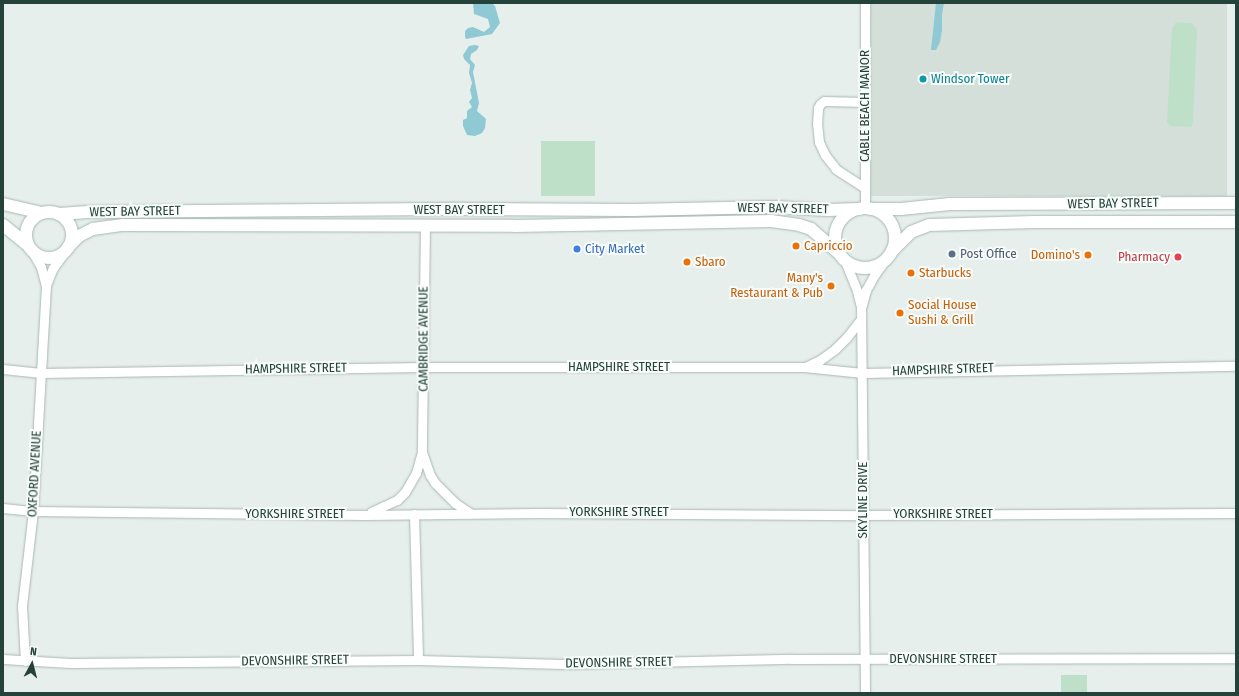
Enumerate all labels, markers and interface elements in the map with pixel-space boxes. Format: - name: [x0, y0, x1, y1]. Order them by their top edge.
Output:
- street label: CABLE BEACH MANOR: [857, 50, 873, 162]
- place label: Windsor Tower: [931, 71, 1009, 87]
- marker: Windsor Tower: [918, 74, 928, 84]
- street label: WEST BAY STREET: [1067, 195, 1159, 213]
- street label: WEST BAY STREET: [737, 200, 829, 218]
- street label: WEST BAY STREET: [413, 202, 505, 218]
- street label: WEST BAY STREET: [89, 203, 181, 221]
- place label: Capriccio: [804, 238, 853, 254]
- place label: City Market: [585, 241, 645, 257]
- marker: Capriccio: [791, 241, 801, 251]
- marker: City Market: [572, 244, 582, 254]
- place label: Post Office: [960, 246, 1017, 262]
- place label: Domino's: [1031, 247, 1080, 263]
- marker: Post Office: [947, 249, 957, 259]
- place label: Pharmacy: [1118, 249, 1170, 265]
- marker: Domino's: [1083, 250, 1093, 260]
- marker: Pharmacy: [1173, 252, 1183, 262]
- place label: Sbaro: [695, 254, 726, 270]
- marker: Sbaro: [682, 257, 692, 267]
- place label: Starbucks: [919, 265, 971, 281]
- marker: Starbucks: [906, 268, 916, 278]
- place label: Many's Restaurant & Pub: [730, 271, 823, 302]
- marker: Many's Restaurant & Pub: [826, 281, 836, 291]
- street label: CAMBRIDGE AVENUE: [416, 286, 432, 392]
- place label: Social House Sushi & Grill: [908, 298, 976, 329]
- marker: Social House Sushi & Grill: [895, 308, 905, 318]
- street label: HAMPSHIRE STREET: [568, 359, 670, 375]
- street label: HAMPSHIRE STREET: [245, 360, 347, 378]
- street label: HAMPSHIRE STREET: [892, 360, 994, 380]
- street label: OXFORD AVENUE: [25, 430, 45, 518]
- street label: SKYLINE DRIVE: [855, 462, 871, 538]
- street label: YORKSHIRE STREET: [569, 504, 669, 520]
- street label: YORKSHIRE STREET: [245, 506, 345, 522]
- street label: YORKSHIRE STREET: [893, 506, 993, 522]
- north arrow: [12, 644, 52, 684]
- text: N: [29, 645, 38, 658]
- street label: DEVONSHIRE STREET: [889, 651, 997, 667]
- street label: DEVONSHIRE STREET: [241, 652, 349, 670]
- street label: DEVONSHIRE STREET: [565, 654, 673, 672]

